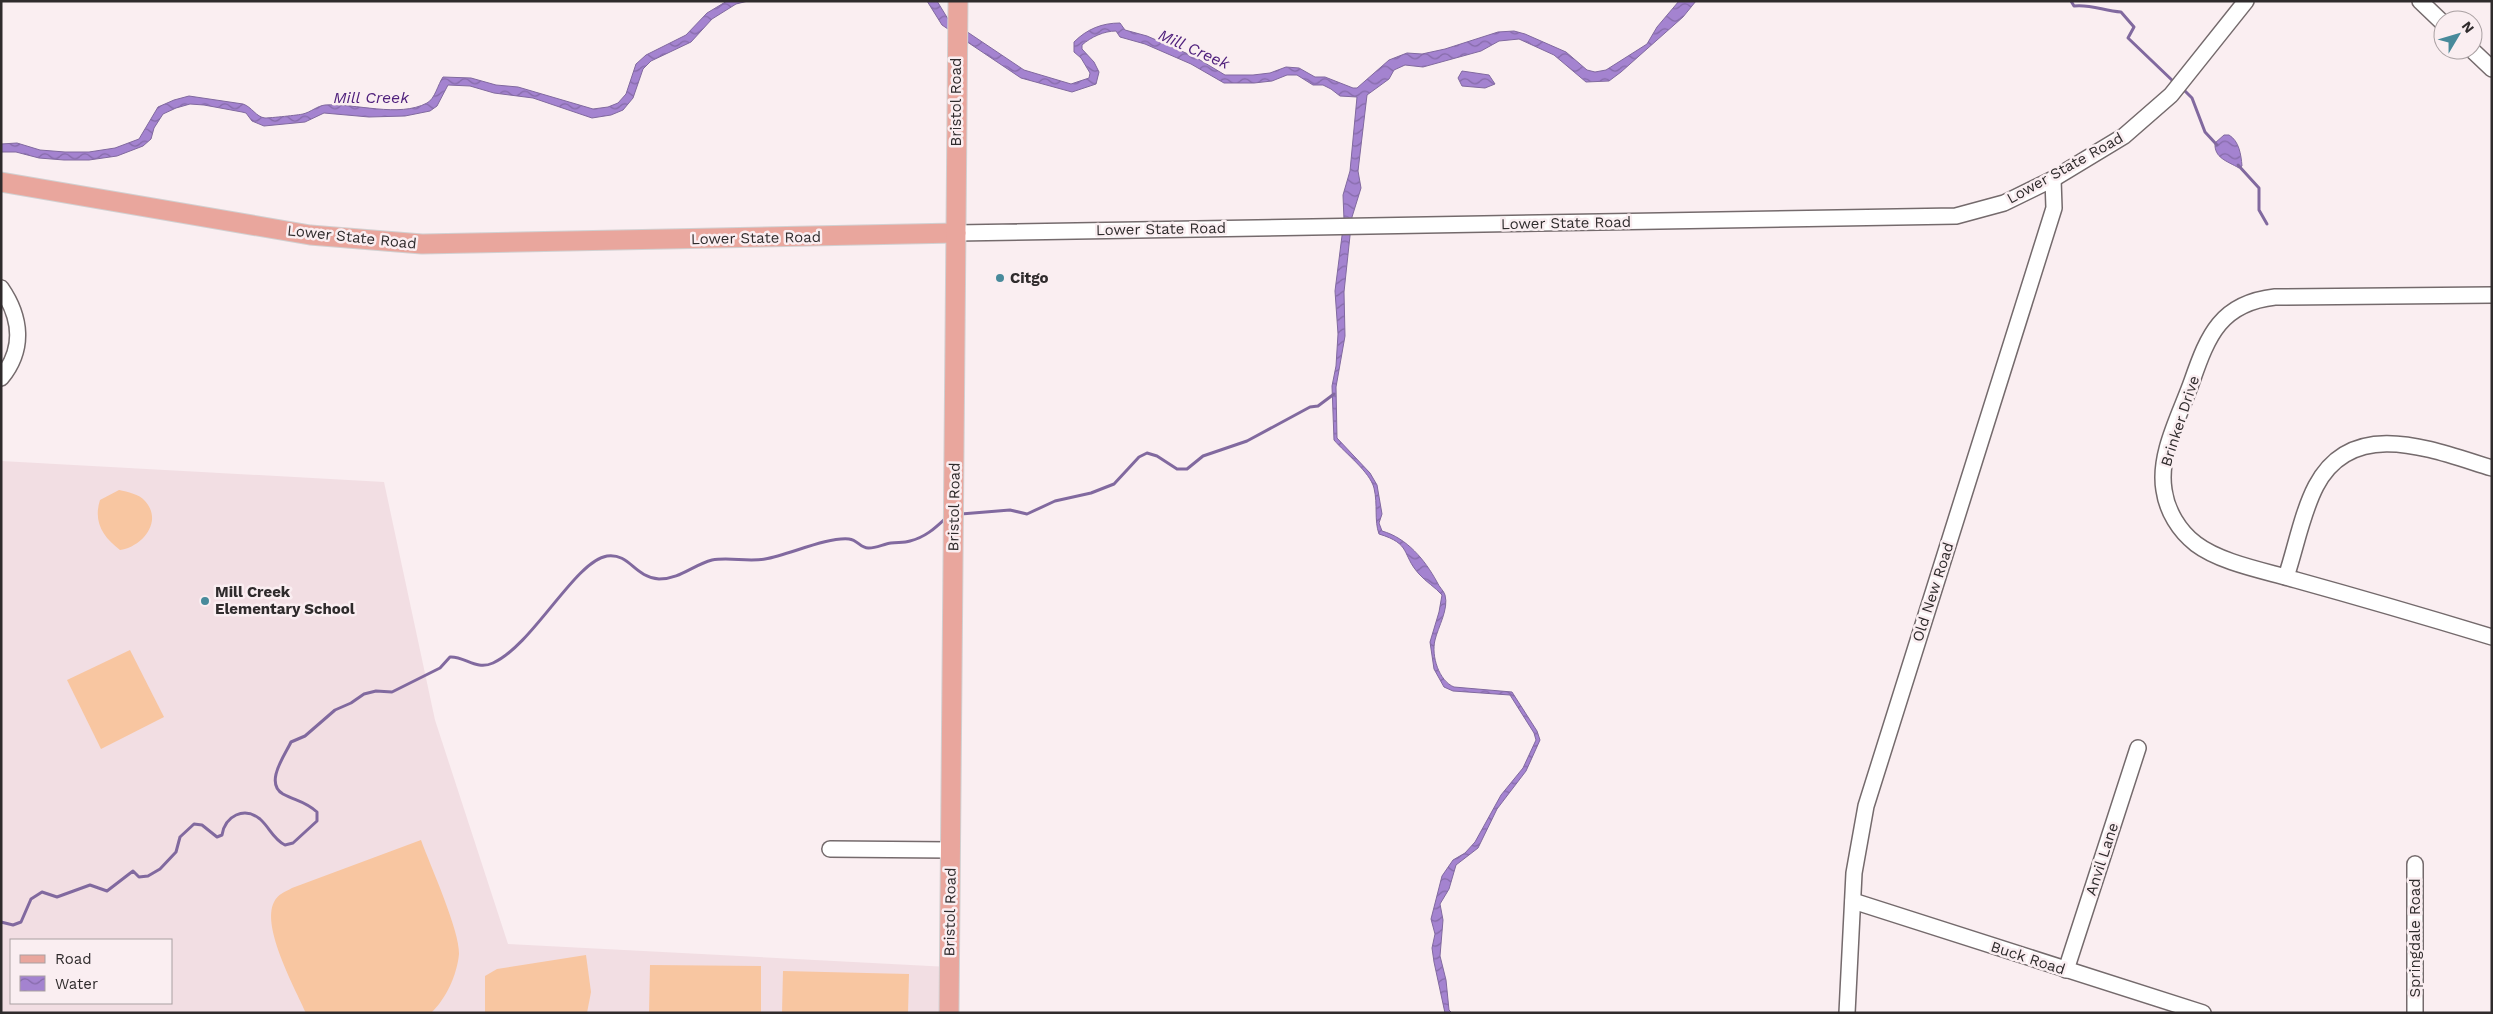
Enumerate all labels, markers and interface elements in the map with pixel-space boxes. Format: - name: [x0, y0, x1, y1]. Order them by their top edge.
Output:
- north arrow: [2433, 10, 2483, 60]
- text: N: [2459, 18, 2478, 36]
- water label: Mill Creek: [1156, 25, 1234, 74]
- street label: Bristol Road: [947, 58, 965, 146]
- water label: Mill Creek: [333, 88, 410, 107]
- street label: Lower State Road: [2004, 129, 2126, 207]
- street label: Lower State Road: [1501, 213, 1631, 233]
- street label: Lower State Road: [1096, 219, 1226, 239]
- street label: Lower State Road: [286, 221, 418, 253]
- street label: Lower State Road: [691, 228, 821, 248]
- place label: Citgo: [1010, 269, 1049, 287]
- marker: Citgo: [994, 272, 1006, 284]
- street label: Brinker Drive: [2157, 373, 2203, 469]
- street label: Bristol Road: [944, 462, 964, 552]
- street label: Old New Road: [1908, 540, 1958, 644]
- place label: Mill Creek Elementary School: [215, 583, 355, 618]
- marker: Mill Creek Elementary School: [199, 595, 211, 607]
- street label: Anvil Lane: [2082, 820, 2122, 898]
- street label: Bristol Road: [940, 867, 960, 957]
- street label: Springdale Road: [2406, 878, 2424, 998]
- street label: Buck Road: [1988, 937, 2068, 979]
- legend: [10, 939, 172, 1004]
- text: Road: [55, 950, 92, 968]
- text: Water: [55, 975, 98, 993]

